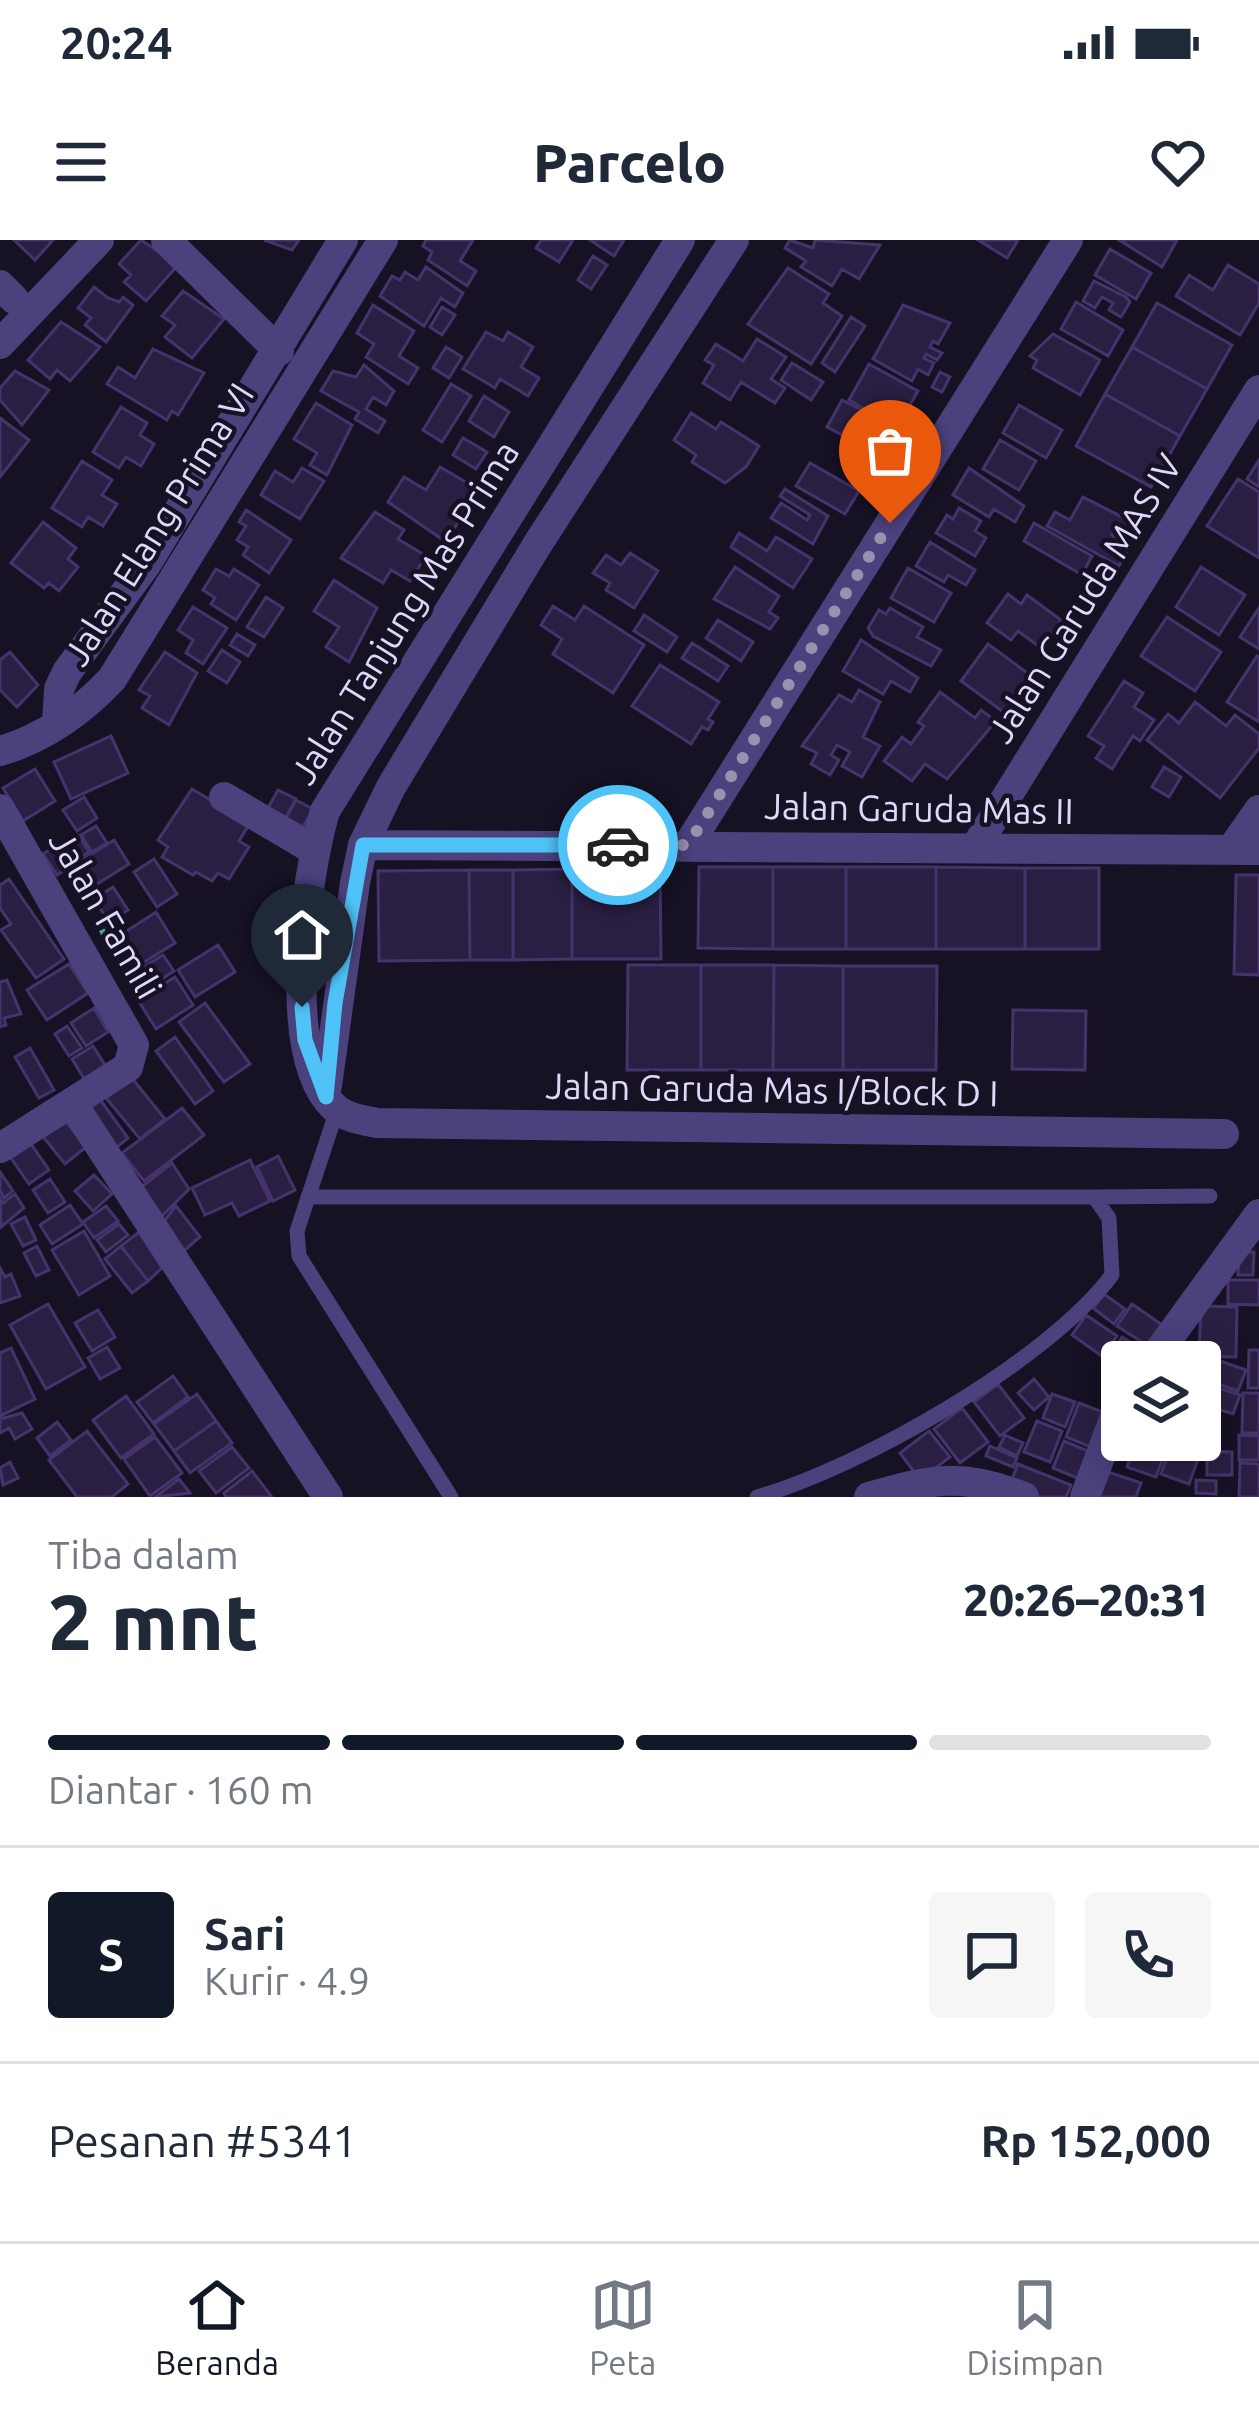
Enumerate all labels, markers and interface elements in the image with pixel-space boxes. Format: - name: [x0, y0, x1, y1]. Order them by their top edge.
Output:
- text: 20:24: [60, 17, 173, 68]
- icon: menu: [48, 129, 114, 195]
- icon: heart: [1145, 129, 1211, 195]
- text: Parcelo: [533, 132, 726, 192]
- street label: Jalan Elang Prima VI: [55, 376, 261, 672]
- pin: [839, 400, 941, 523]
- icon: bag: [857, 418, 923, 484]
- street label: Jalan Tanjung Mas Prima: [282, 433, 526, 791]
- street label: Jalan Garuda MAS IV: [979, 446, 1189, 750]
- courier: [558, 785, 678, 905]
- street label: Jalan Garuda Mas II: [764, 785, 1074, 831]
- icon: car: [585, 812, 651, 878]
- street label: Jalan Famili: [41, 823, 171, 1005]
- pin: [251, 884, 353, 1007]
- icon: home: [269, 902, 335, 968]
- street label: Jalan Garuda Mas I/Block D I: [545, 1065, 999, 1113]
- map controls: [1101, 1341, 1221, 1461]
- button: layers: [1101, 1341, 1221, 1461]
- text: Tiba dalam: [48, 1533, 239, 1576]
- text: 20:26–20:31: [963, 1574, 1211, 1625]
- text: 2 mnt: [48, 1577, 259, 1665]
- text: Diantar · 160 m: [48, 1768, 313, 1811]
- button: chat: [929, 1892, 1055, 2018]
- button: phone: [1085, 1892, 1211, 2018]
- text: Sari: [204, 1908, 285, 1959]
- text: S: [98, 1929, 124, 1980]
- text: Kurir · 4.9: [204, 1959, 370, 2002]
- text: Pesanan #5341: [48, 2115, 357, 2166]
- text: Rp 152,000: [981, 2115, 1211, 2166]
- tab: Beranda: [155, 2272, 279, 2381]
- tab: Peta: [589, 2272, 656, 2381]
- tab: Disimpan: [967, 2272, 1104, 2381]

